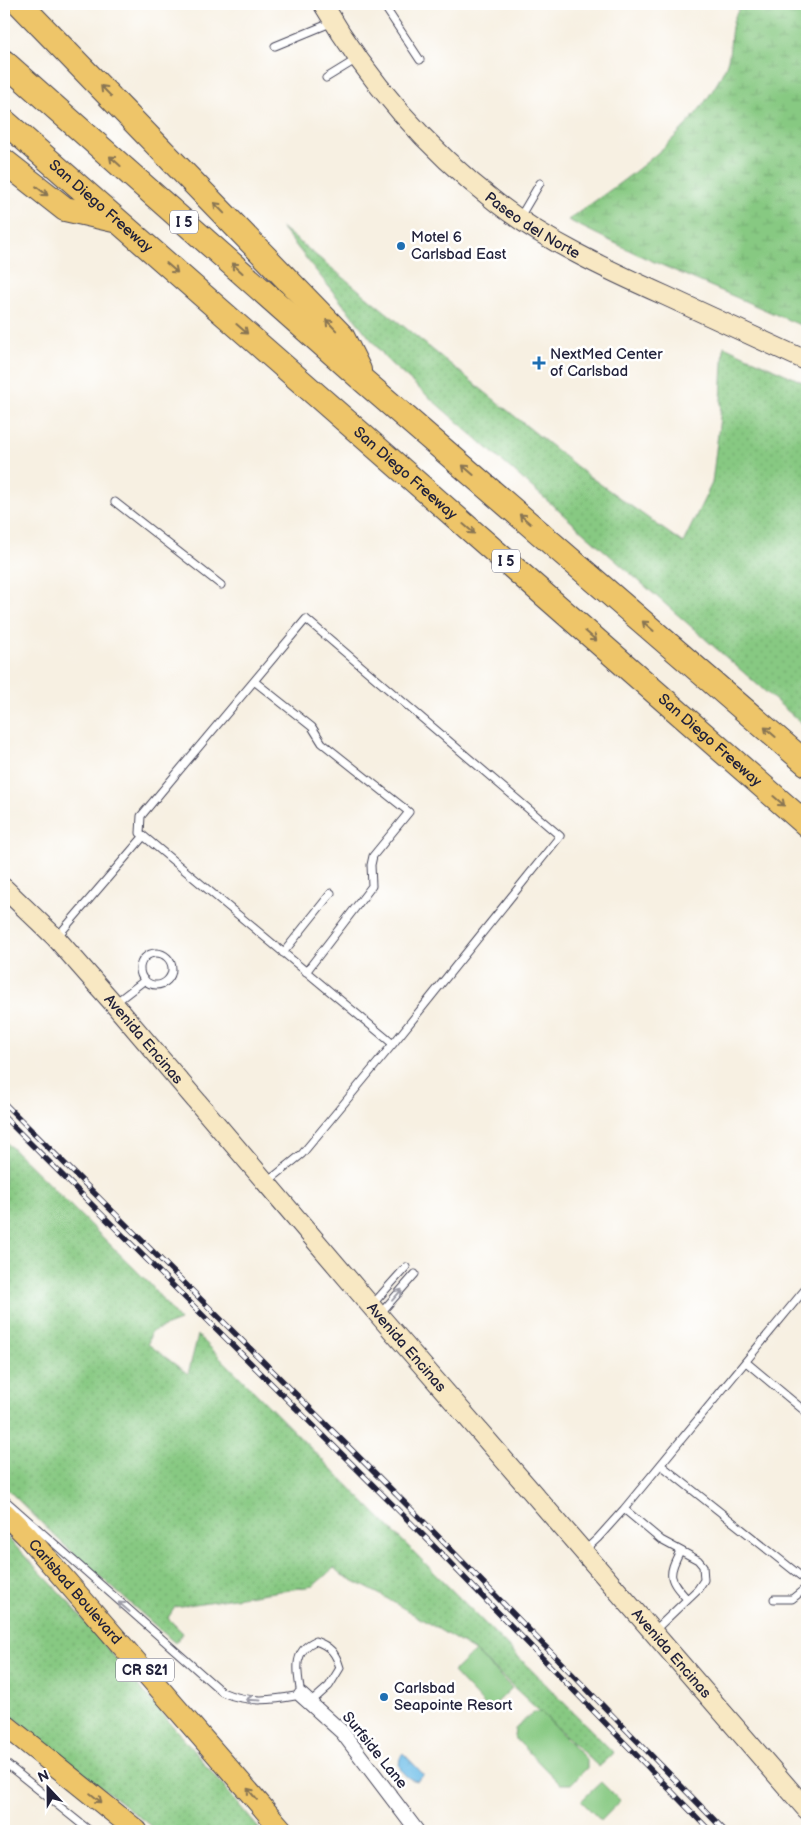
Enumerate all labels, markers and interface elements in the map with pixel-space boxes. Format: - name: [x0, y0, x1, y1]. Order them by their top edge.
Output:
- one-way arrow: [100, 85, 112, 97]
- one-way arrow: [108, 155, 121, 166]
- street label: San Diego Freeway: [45, 156, 157, 257]
- one-way arrow: [35, 186, 48, 197]
- street label: Paseo del Norte: [481, 188, 583, 263]
- one-way arrow: [213, 202, 225, 214]
- road number: I 5: [170, 210, 198, 233]
- place label: Motel 6 Carlsbad East: [411, 228, 507, 264]
- marker: Motel 6 Carlsbad East: [395, 240, 407, 252]
- one-way arrow: [166, 263, 179, 274]
- one-way arrow: [230, 263, 243, 274]
- one-way arrow: [325, 319, 337, 332]
- one-way arrow: [235, 323, 248, 335]
- place label: NextMed Center of Carlsbad: [550, 345, 663, 381]
- marker: NextMed Center of Carlsbad: [532, 356, 546, 370]
- street label: San Diego Freeway: [349, 423, 461, 524]
- one-way arrow: [461, 464, 474, 476]
- one-way arrow: [519, 514, 532, 525]
- one-way arrow: [463, 523, 476, 534]
- road number: I 5: [492, 550, 520, 572]
- one-way arrow: [641, 620, 654, 632]
- one-way arrow: [585, 630, 598, 641]
- street label: San Diego Freeway: [654, 690, 766, 791]
- one-way arrow: [764, 727, 777, 738]
- one-way arrow: [773, 795, 786, 806]
- street label: Avenida Encinas: [100, 990, 187, 1089]
- one-way arrow: [391, 1288, 403, 1301]
- street label: Avenida Encinas: [362, 1299, 450, 1397]
- street label: Carlsbad Boulevard: [24, 1535, 126, 1648]
- one-way arrow: [118, 1602, 131, 1613]
- street label: Avenida Encinas: [627, 1605, 715, 1703]
- road number: CR S21: [116, 1658, 174, 1682]
- place label: Carlsbad Seapointe Resort: [394, 1679, 513, 1715]
- marker: Carlsbad Seapointe Resort: [378, 1691, 390, 1703]
- one-way arrow: [245, 1696, 261, 1705]
- street label: Surfside Lane: [338, 1708, 412, 1793]
- north arrow: [22, 1762, 72, 1812]
- text: N: [35, 1767, 51, 1786]
- one-way arrow: [246, 1788, 257, 1801]
- one-way arrow: [89, 1793, 102, 1804]

